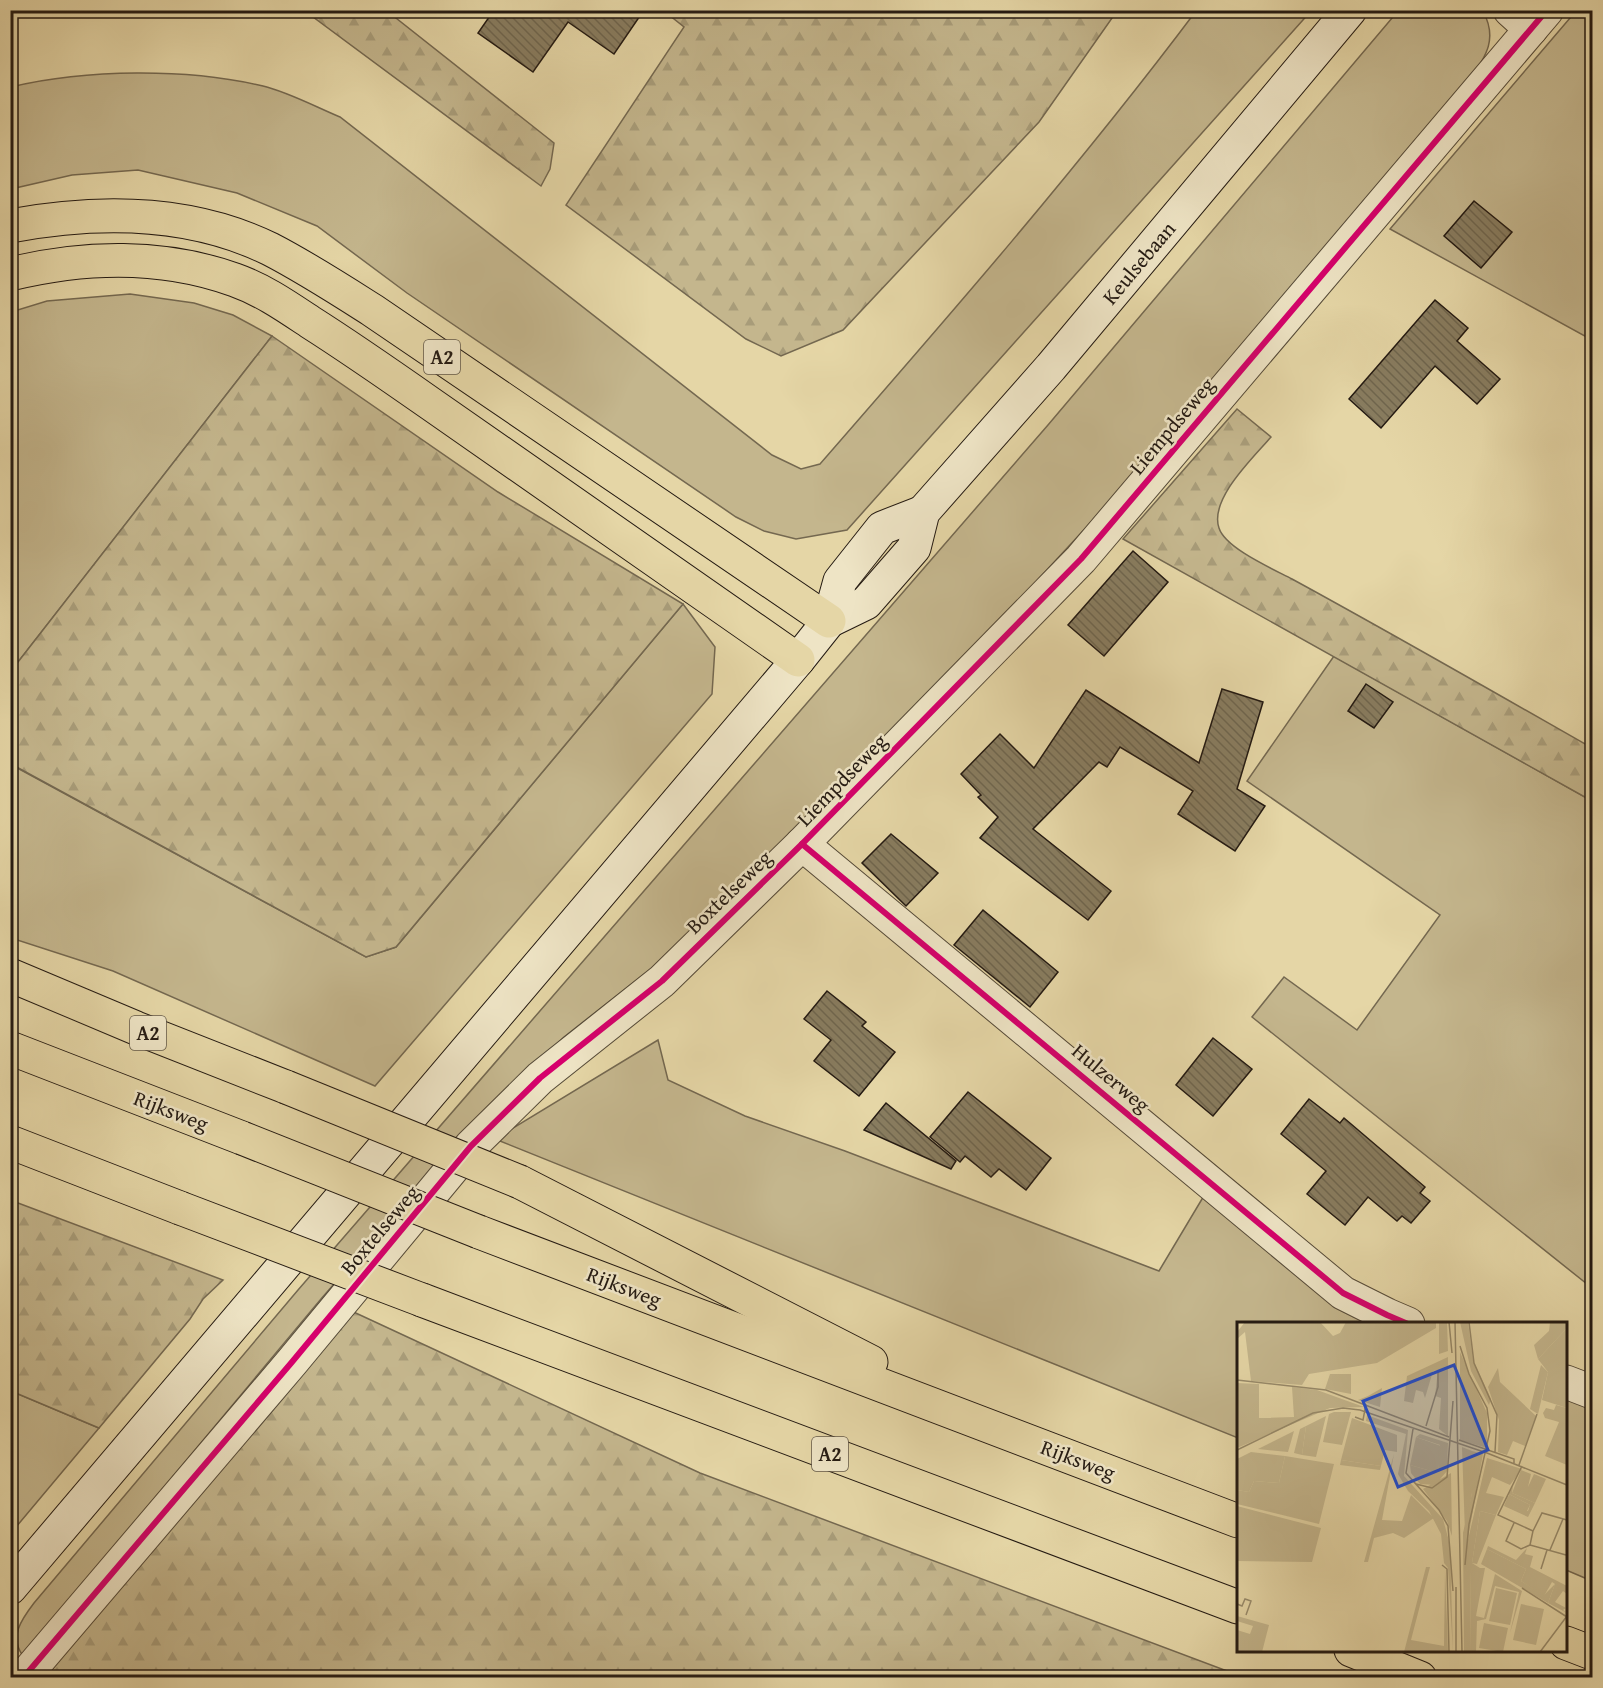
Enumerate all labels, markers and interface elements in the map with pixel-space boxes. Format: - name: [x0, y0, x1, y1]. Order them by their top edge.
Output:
- street label: Keulsebaan: [1095, 214, 1183, 311]
- road number: A2: [424, 340, 460, 374]
- street label: Liempdseweg: [1122, 370, 1222, 481]
- street label: Liempdseweg: [789, 726, 894, 833]
- street label: Boxtelseweg: [679, 842, 779, 941]
- road number: A2: [130, 1016, 166, 1050]
- street label: Hulzerweg: [1065, 1036, 1158, 1120]
- street label: Rijksweg: [129, 1082, 213, 1139]
- street label: Boxtelseweg: [333, 1178, 427, 1281]
- street label: Rijksweg: [582, 1258, 666, 1315]
- inset map: [1237, 1322, 1567, 1652]
- street label: Rijksweg: [1036, 1431, 1120, 1488]
- road number: A2: [812, 1437, 848, 1471]

